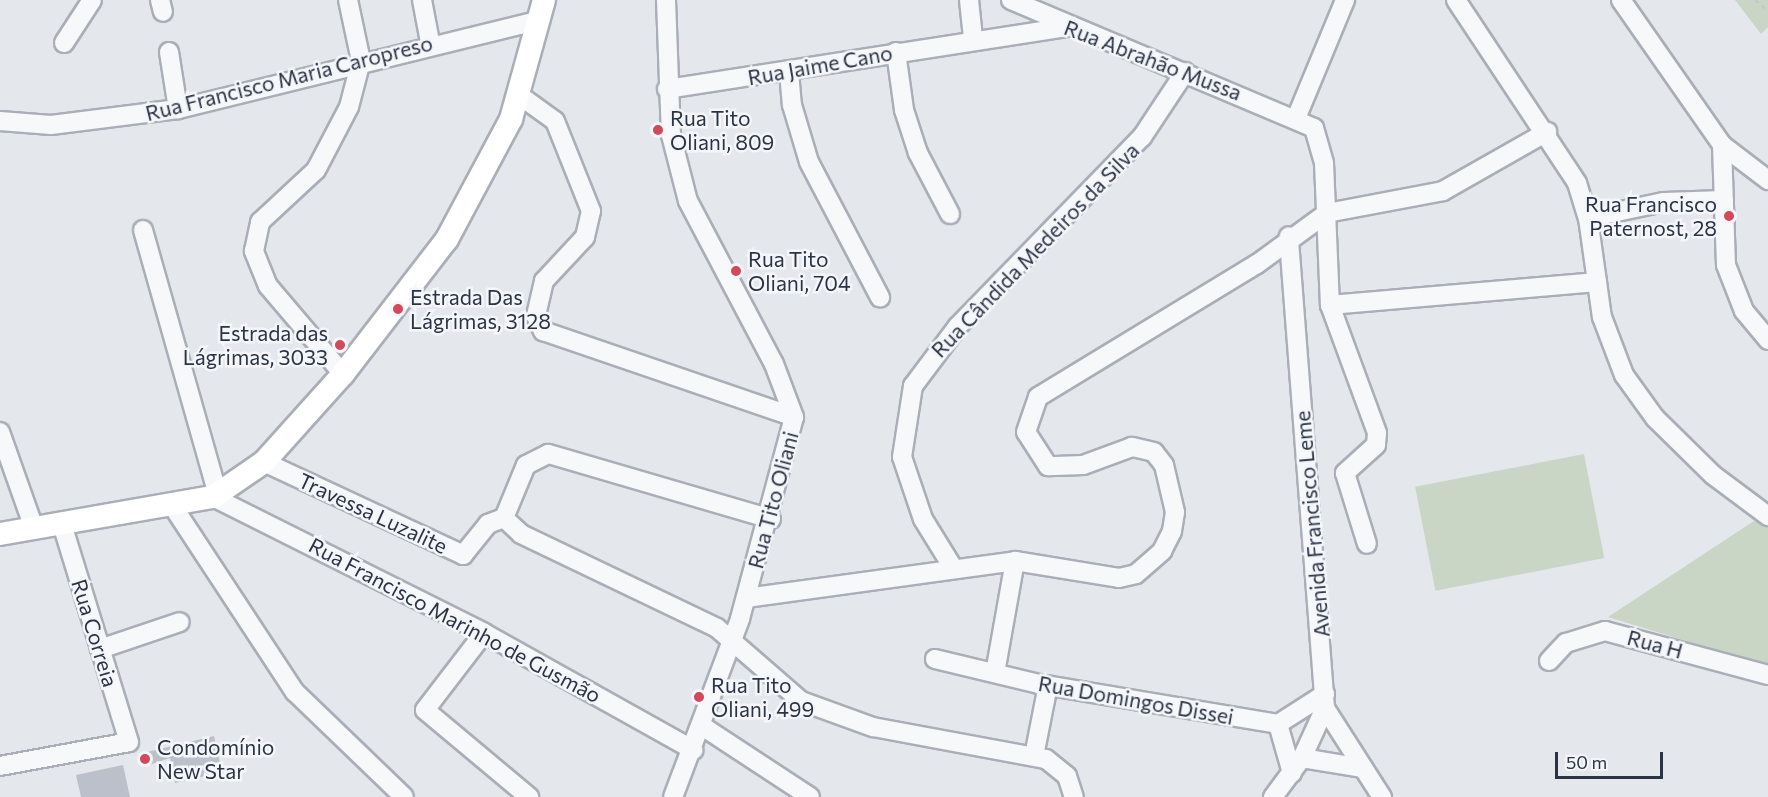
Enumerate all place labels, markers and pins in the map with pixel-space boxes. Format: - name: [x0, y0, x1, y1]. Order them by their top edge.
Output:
- place label: Rua Tito Oliani, 809: [670, 105, 774, 155]
- marker: Rua Tito Oliani, 809: [651, 123, 665, 137]
- place label: Rua Francisco Paternost, 28: [1585, 191, 1717, 241]
- marker: Rua Francisco Paternost, 28: [1722, 209, 1736, 223]
- place label: Rua Tito Oliani, 704: [748, 246, 850, 296]
- marker: Rua Tito Oliani, 704: [729, 264, 743, 278]
- place label: Estrada Das Lágrimas, 3128: [410, 284, 551, 334]
- marker: Estrada Das Lágrimas, 3128: [391, 302, 405, 316]
- place label: Estrada das Lágrimas, 3033: [183, 320, 328, 370]
- marker: Estrada das Lágrimas, 3033: [333, 338, 347, 352]
- place label: Rua Tito Oliani, 499: [711, 672, 814, 722]
- marker: Rua Tito Oliani, 499: [692, 690, 706, 704]
- place label: Condomínio New Star: [157, 734, 274, 784]
- marker: Condomínio New Star: [138, 752, 152, 766]

